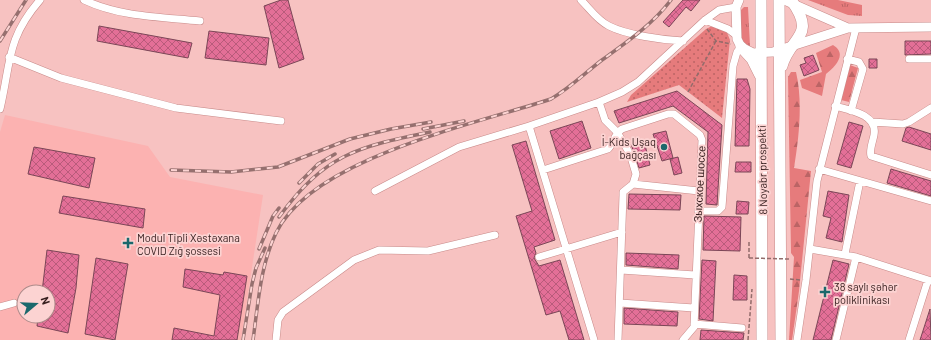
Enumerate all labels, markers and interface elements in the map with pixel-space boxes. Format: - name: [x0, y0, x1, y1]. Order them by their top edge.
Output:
- street label: 8 Noyabr prospekti: [755, 125, 769, 215]
- place label: İ-Kids Uşaq bağçası: [602, 134, 656, 161]
- marker: İ-Kids Uşaq bağçası: [659, 142, 669, 152]
- street label: Зыхское шоссе: [690, 145, 708, 223]
- place label: Modul Tipli Xəstəxana COVID Zığ şossesi: [137, 231, 240, 257]
- marker: Modul Tipli Xəstəxana COVID Zığ şossesi: [122, 237, 134, 249]
- place label: 38 saylı şəhər poliklinikası: [834, 280, 898, 306]
- north arrow: [16, 284, 56, 324]
- marker: 38 saylı şəhər poliklinikası: [819, 286, 831, 298]
- text: N: [39, 295, 53, 306]

